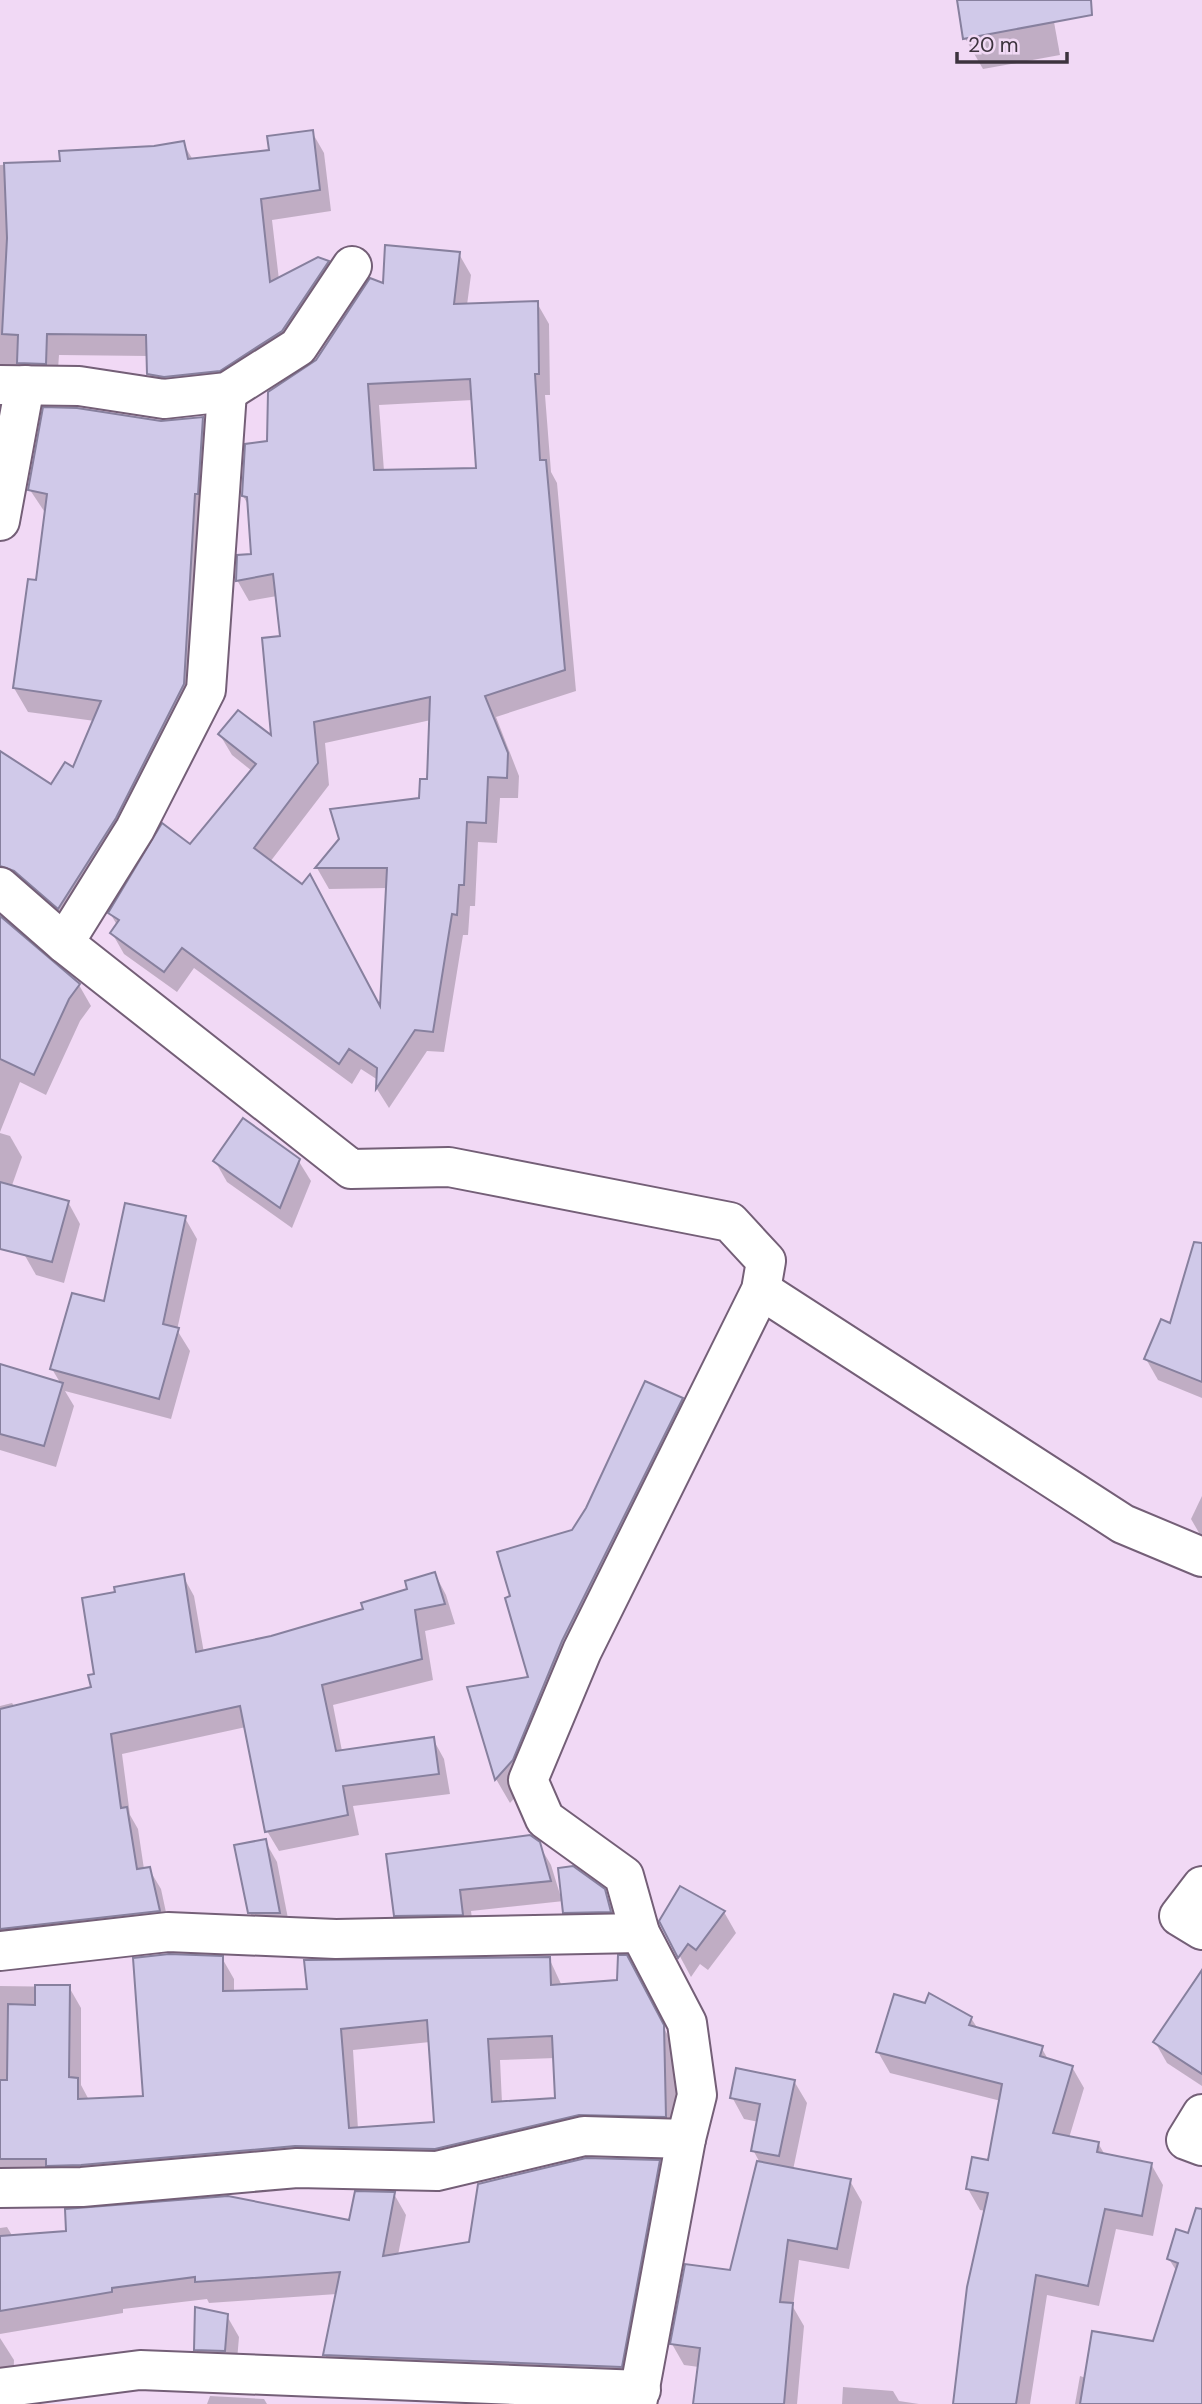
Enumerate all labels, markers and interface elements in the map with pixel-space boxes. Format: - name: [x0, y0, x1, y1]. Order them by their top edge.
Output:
- scale bar: [957, 21, 1067, 65]
- text: 20 m: [968, 31, 1019, 59]

